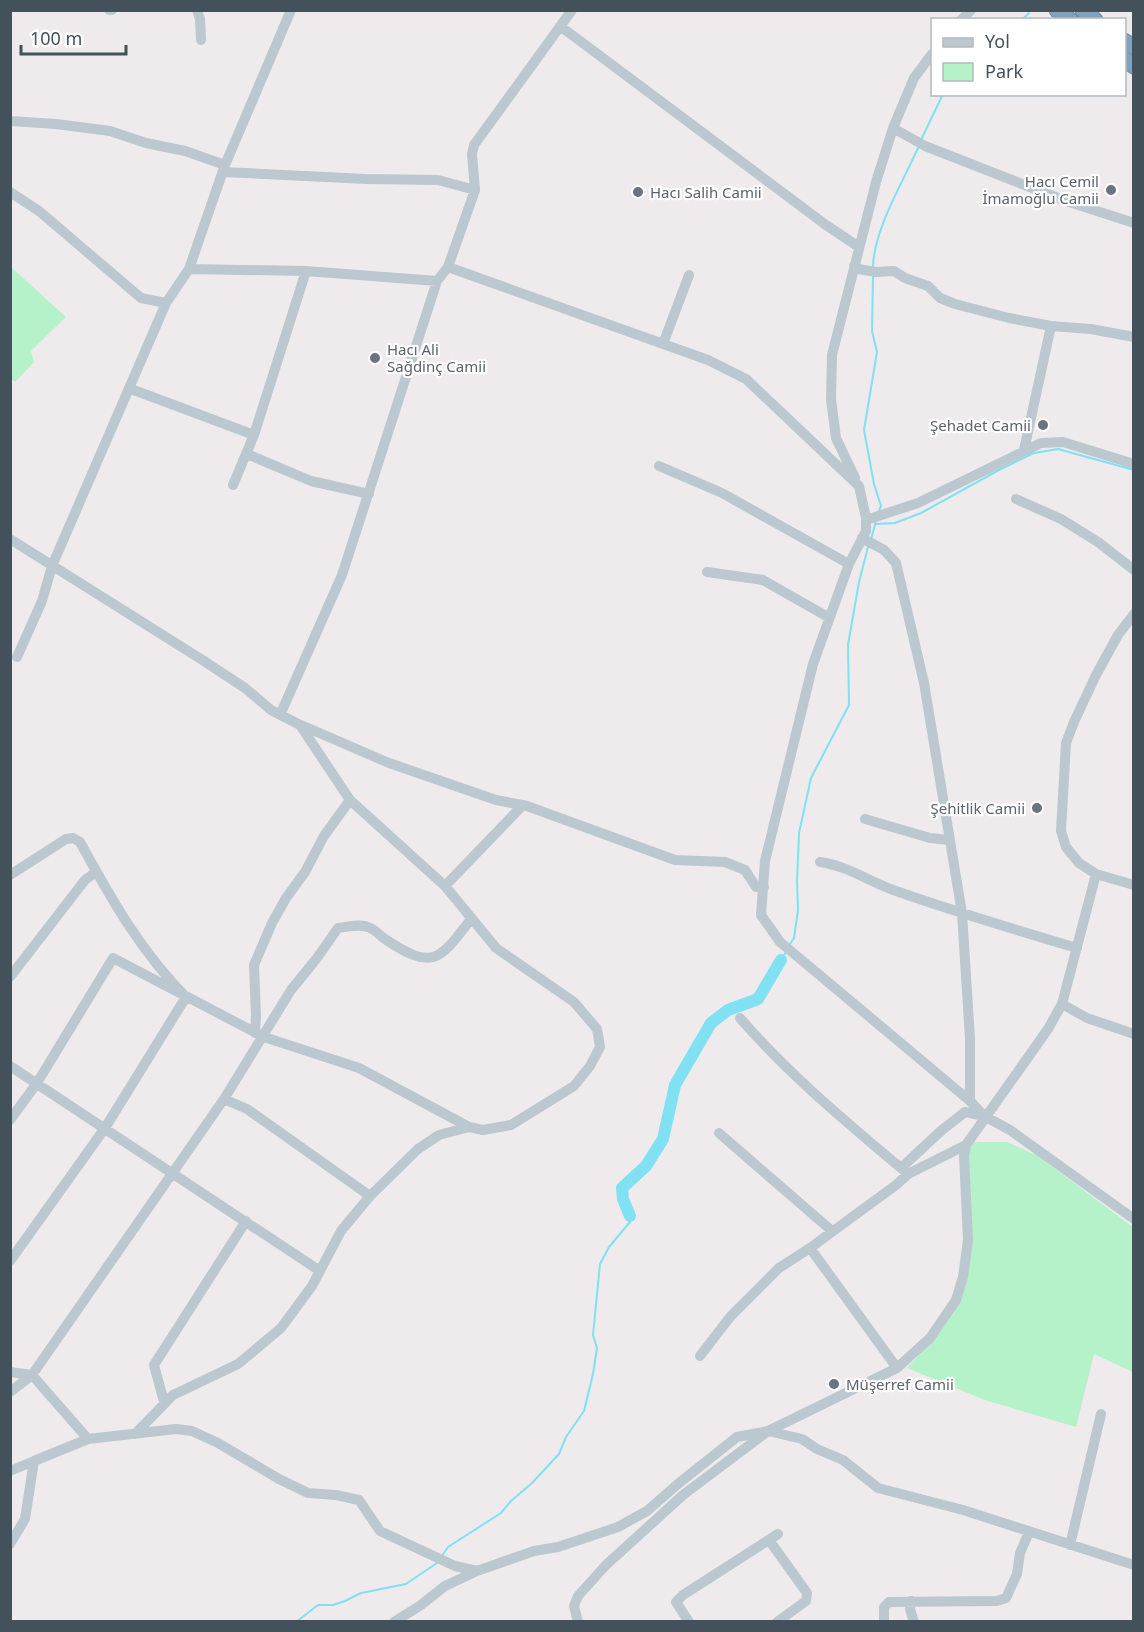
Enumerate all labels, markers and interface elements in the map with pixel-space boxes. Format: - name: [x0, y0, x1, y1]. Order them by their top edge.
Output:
- scale bar: [21, 18, 126, 56]
- legend: [931, 18, 1126, 96]
- text: 100 m: [30, 26, 82, 50]
- text: Yol: [985, 29, 1010, 53]
- text: Park: [985, 59, 1023, 83]
- place label: Hacı Cemil İmamoğlu Camii: [982, 171, 1099, 208]
- place label: Hacı Salih Camii: [650, 182, 762, 202]
- marker: Hacı Cemil İmamoğlu Camii: [1104, 183, 1118, 197]
- marker: Hacı Salih Camii: [631, 185, 645, 199]
- place label: Hacı Ali Sağdinç Camii: [387, 339, 486, 376]
- marker: Hacı Ali Sağdinç Camii: [368, 351, 382, 365]
- place label: Şehadet Camii: [930, 415, 1031, 435]
- marker: Şehadet Camii: [1036, 418, 1050, 432]
- place label: Şehitlik Camii: [930, 798, 1025, 818]
- marker: Şehitlik Camii: [1030, 801, 1044, 815]
- place label: Müşerref Camii: [846, 1374, 954, 1394]
- marker: Müşerref Camii: [827, 1377, 841, 1391]

